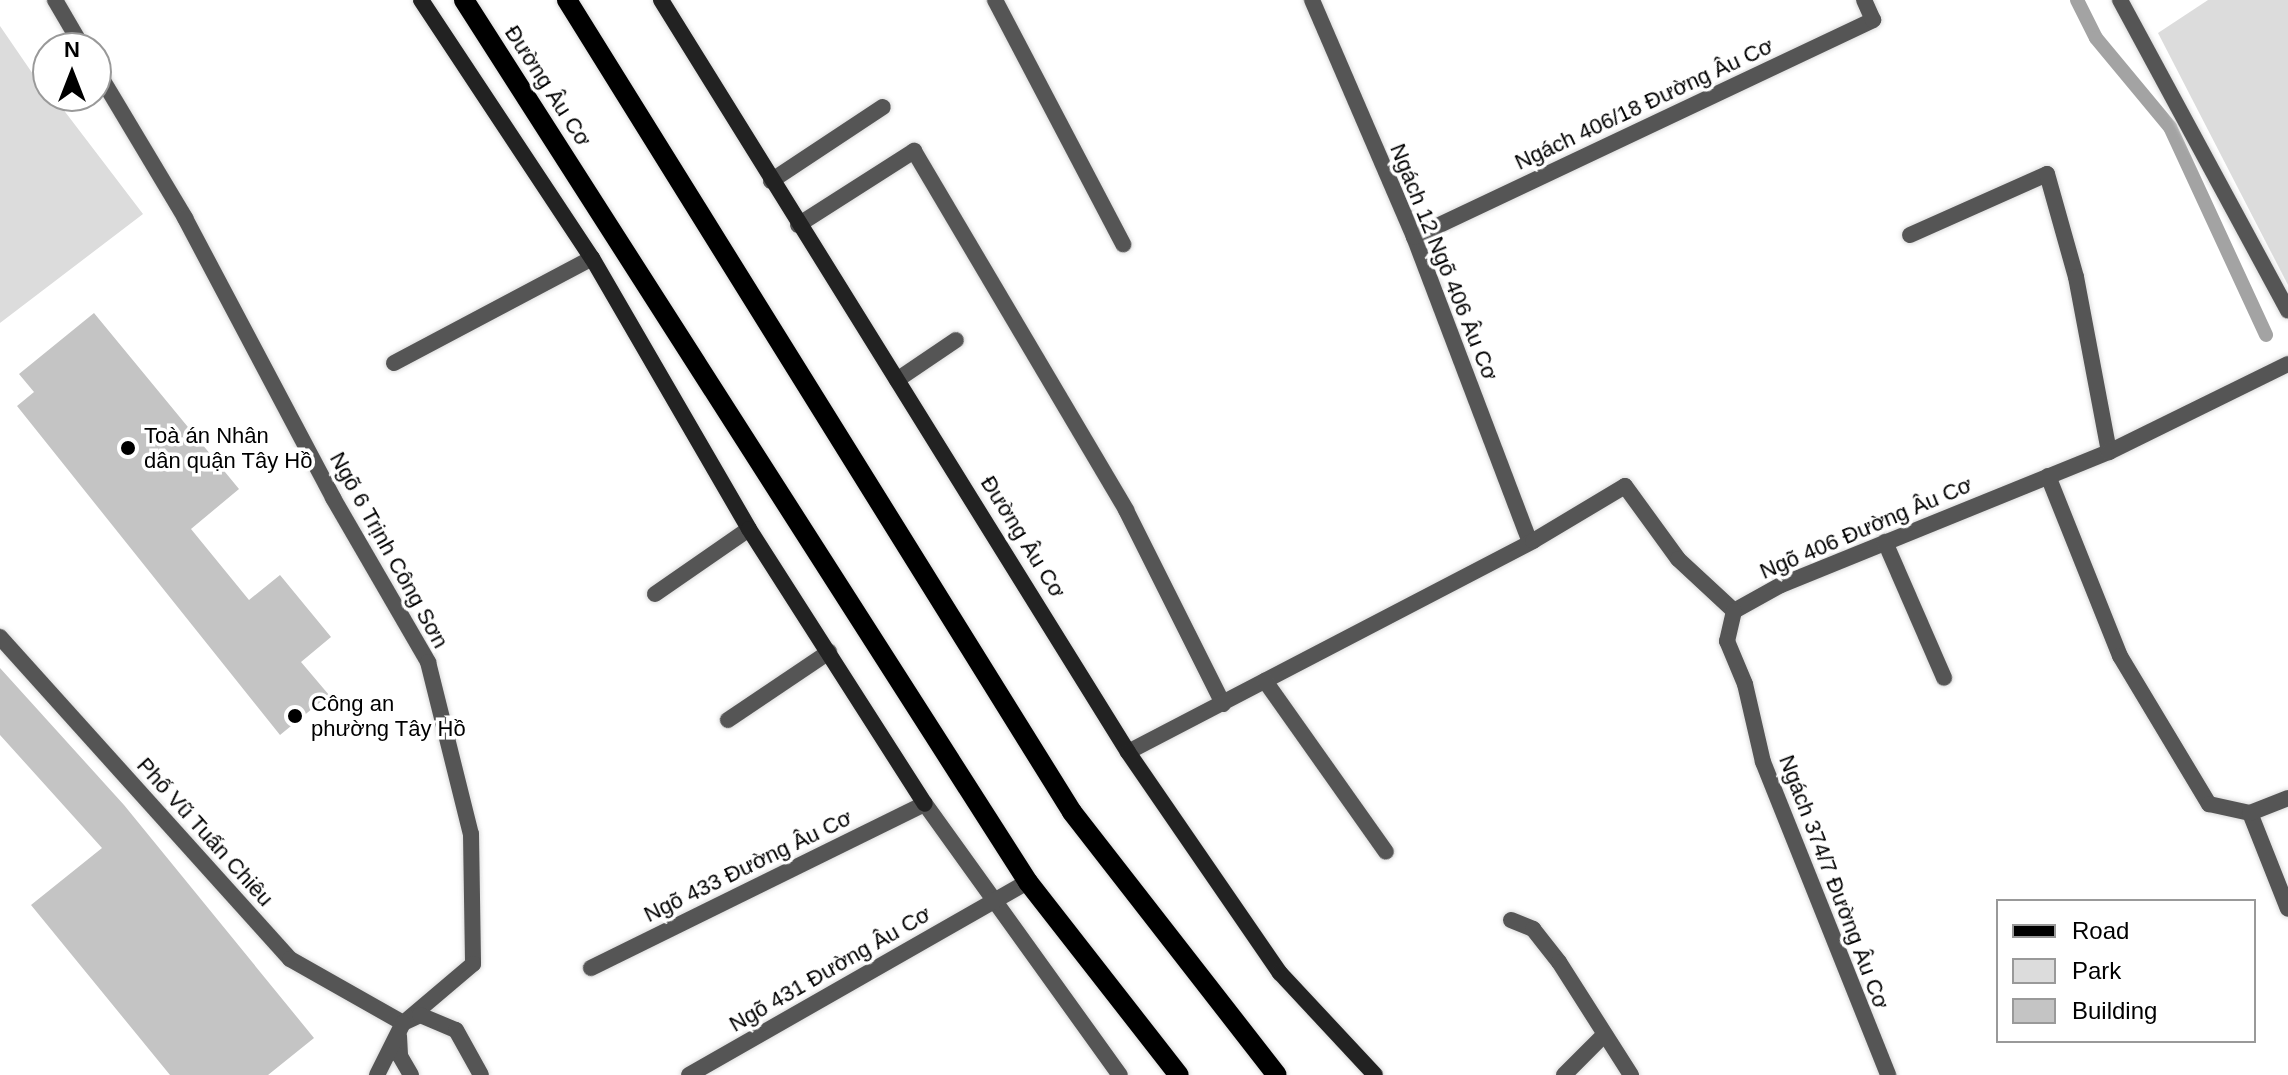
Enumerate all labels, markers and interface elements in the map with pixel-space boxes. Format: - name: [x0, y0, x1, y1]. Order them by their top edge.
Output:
- street label: Đường Âu Cơ: [499, 21, 597, 151]
- north arrow: [32, 32, 112, 112]
- street label: Ngách 406/18 Đường Âu Cơ: [1511, 32, 1777, 176]
- text: N: [64, 37, 80, 62]
- street label: Ngách 12 Ngõ 406 Âu Cơ: [1384, 140, 1504, 384]
- place label: Toà án Nhân dân quận Tây Hồ: [144, 422, 313, 474]
- marker: Toà án Nhân dân quận Tây Hồ: [119, 439, 137, 457]
- street label: Ngõ 6 Trịnh Công Sơn: [324, 447, 454, 653]
- street label: Đường Âu Cơ: [975, 471, 1071, 603]
- street label: Ngõ 406 Đường Âu Cơ: [1756, 471, 1976, 585]
- place label: Công an phường Tây Hồ: [311, 690, 466, 742]
- marker: Công an phường Tây Hồ: [286, 707, 304, 725]
- street label: Ngách 374/7 Đường Âu Cơ: [1773, 751, 1895, 1013]
- street label: Phố Vũ Tuấn Chiêu: [131, 752, 279, 912]
- street label: Ngõ 433 Đường Âu Cơ: [640, 804, 856, 928]
- legend: [1996, 899, 2256, 1043]
- street label: Ngõ 431 Đường Âu Cơ: [725, 901, 935, 1037]
- text: Road: [2072, 917, 2129, 944]
- text: Park: [2072, 957, 2121, 984]
- text: Building: [2072, 997, 2157, 1024]

